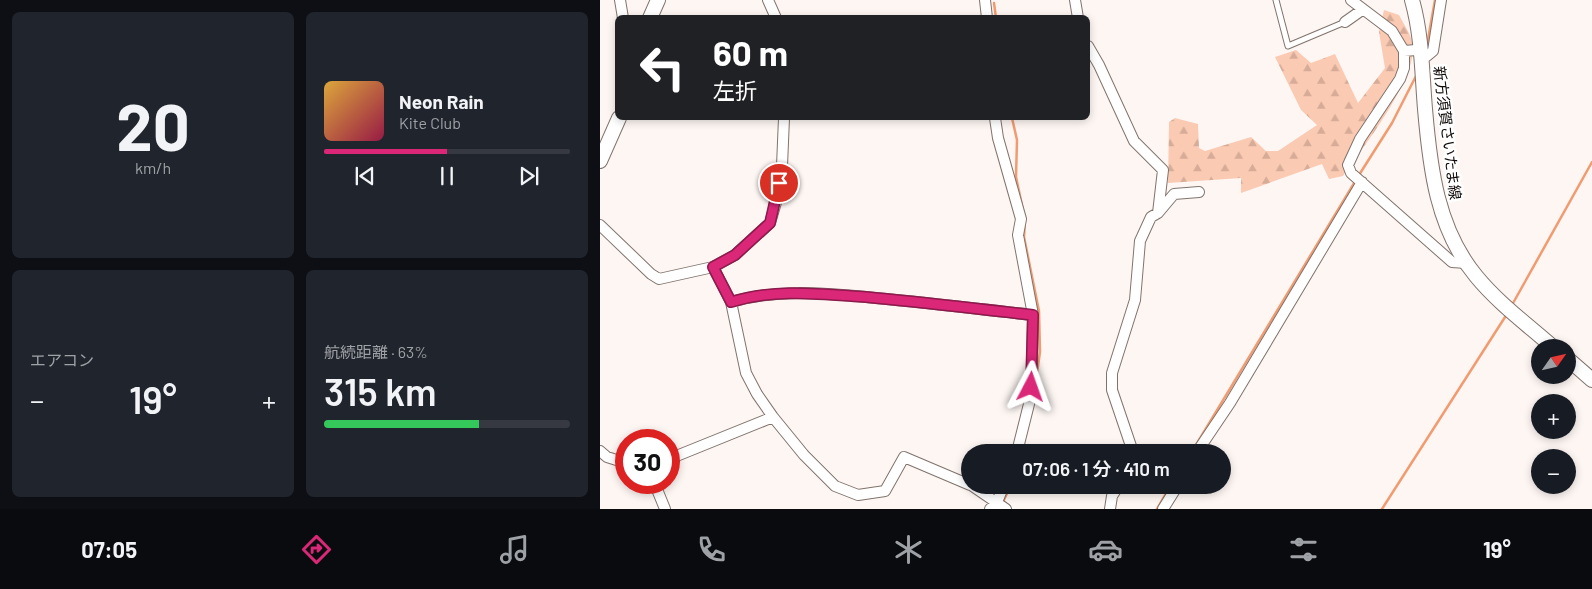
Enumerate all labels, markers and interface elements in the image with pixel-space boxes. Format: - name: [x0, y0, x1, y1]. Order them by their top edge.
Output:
- text: 60 m: [713, 31, 788, 73]
- icon: left: [630, 35, 695, 100]
- street label: 新方須賀さいたま線: [1431, 65, 1465, 201]
- text: 左折: [713, 77, 757, 103]
- text: 20: [116, 86, 190, 164]
- text: Neon Rain: [399, 90, 484, 113]
- text: Kite Club: [399, 113, 461, 132]
- text: km/h: [135, 158, 171, 177]
- icon: previous: [351, 162, 379, 190]
- icon: pause: [433, 162, 461, 190]
- icon: next: [515, 162, 543, 190]
- pin: [758, 162, 800, 204]
- icon: arrive: [765, 169, 793, 197]
- north arrow: [1531, 339, 1576, 384]
- map controls: [1531, 339, 1576, 494]
- text: 航続距離 · 63%: [324, 342, 428, 361]
- text: エアコン: [30, 350, 94, 369]
- position arrow: [1004, 360, 1056, 412]
- text: 315 km: [324, 368, 437, 414]
- text: 19°: [129, 376, 177, 422]
- text: −: [30, 383, 44, 417]
- text: +: [262, 383, 276, 417]
- button: +: [1531, 394, 1576, 439]
- speed limit sign: 30: [615, 429, 680, 494]
- button: −: [1531, 449, 1576, 494]
- text: 07:06 · 1 分 · 410 m: [1022, 457, 1170, 480]
- icon: directions: [299, 532, 334, 567]
- icon: music: [497, 532, 532, 567]
- icon: phone: [694, 532, 729, 567]
- icon: climate: [891, 532, 926, 567]
- icon: car: [1088, 532, 1123, 567]
- icon: filters: [1286, 532, 1321, 567]
- text: 07:05: [81, 536, 137, 562]
- text: 19°: [1483, 536, 1511, 562]

